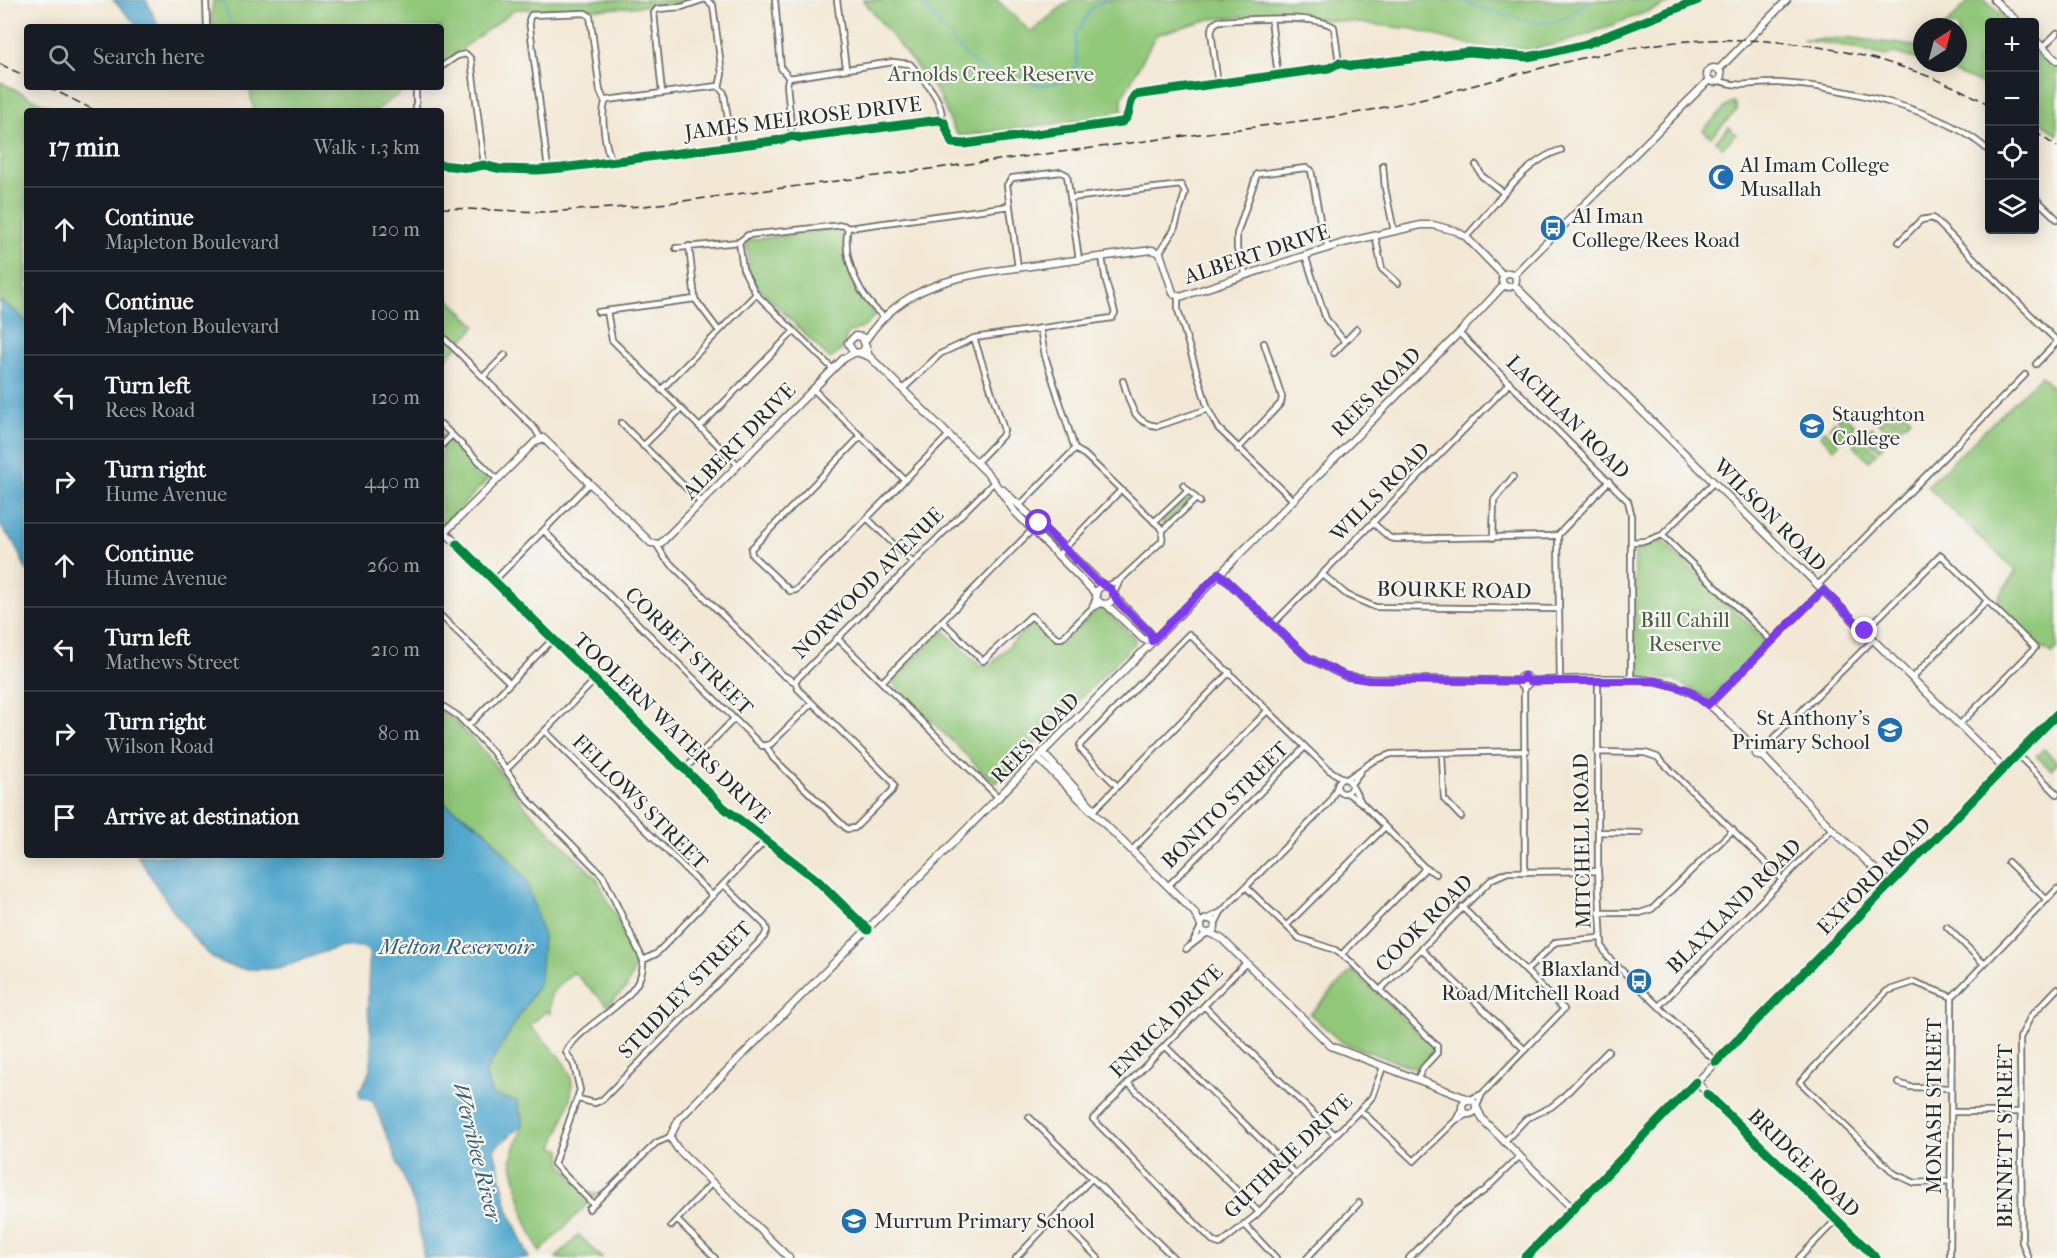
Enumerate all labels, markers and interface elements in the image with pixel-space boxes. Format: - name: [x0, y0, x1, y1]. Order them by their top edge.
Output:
- north arrow: [1913, 18, 1967, 72]
- map controls: [1985, 18, 2039, 234]
- button: +: [1985, 18, 2039, 72]
- search box: [24, 24, 444, 90]
- icon: search: [45, 41, 78, 74]
- text: Search here: [93, 44, 205, 70]
- park label: Arnolds Creek Reserve: [887, 62, 1094, 86]
- button: −: [1985, 72, 2039, 126]
- street label: JAMES MELROSE DRIVE: [681, 92, 923, 145]
- button: locate: [1985, 126, 2039, 180]
- text: 17 min: [48, 132, 120, 163]
- text: Walk · 1.3 km: [314, 136, 420, 159]
- place label: Al Imam College Musallah: [1739, 153, 1889, 201]
- mosque icon: Al Imam College Musallah: [1706, 162, 1736, 192]
- button: layers: [1985, 180, 2039, 234]
- place label: Al Iman College/Rees Road: [1571, 204, 1740, 252]
- text: Continue: [105, 205, 194, 231]
- icon: ahead: [48, 213, 81, 246]
- bus stop icon: Al Iman College/Rees Road: [1538, 213, 1568, 243]
- text: 120 m: [371, 218, 420, 241]
- street label: ALBERT DRIVE: [1180, 219, 1333, 289]
- text: Mapleton Boulevard: [105, 231, 279, 254]
- text: Continue: [105, 289, 194, 315]
- icon: ahead: [48, 297, 81, 330]
- text: 100 m: [370, 302, 420, 325]
- text: Mapleton Boulevard: [105, 315, 279, 338]
- street label: REES ROAD: [1326, 342, 1426, 442]
- street label: LACHLAN ROAD: [1501, 350, 1635, 484]
- text: Turn left: [105, 373, 191, 399]
- street label: ALBERT DRIVE: [677, 378, 800, 505]
- icon: left: [48, 381, 81, 414]
- text: 120 m: [371, 386, 420, 409]
- text: Rees Road: [105, 399, 195, 422]
- place label: Staughton College: [1832, 402, 1925, 450]
- school or university icon: Staughton College: [1797, 411, 1827, 441]
- street label: WILLS ROAD: [1325, 438, 1434, 547]
- street label: WILSON ROAD: [1708, 453, 1831, 576]
- text: Turn right: [105, 457, 206, 483]
- icon: right: [48, 465, 81, 498]
- text: 440 m: [364, 470, 420, 493]
- text: Hume Avenue: [105, 483, 227, 506]
- street label: NORWOOD AVENUE: [788, 502, 949, 663]
- route start: [1025, 509, 1051, 535]
- text: Continue: [105, 541, 194, 567]
- icon: ahead: [48, 549, 81, 582]
- text: 260 m: [367, 554, 420, 577]
- text: Hume Avenue: [105, 567, 227, 590]
- street label: BOURKE ROAD: [1376, 577, 1532, 603]
- street label: CORBET STREET: [620, 582, 758, 720]
- park label: Bill Cahill Reserve: [1640, 608, 1730, 656]
- route end: [1851, 617, 1877, 643]
- text: Turn left: [105, 625, 191, 651]
- street label: TOOLERN WATERS DRIVE: [569, 628, 775, 828]
- icon: left: [48, 633, 81, 666]
- text: 210 m: [371, 638, 420, 661]
- text: Mathews Street: [105, 651, 240, 674]
- street label: REES ROAD: [986, 688, 1084, 788]
- place label: St Anthony's Primary School: [1732, 706, 1870, 754]
- text: Turn right: [105, 709, 206, 735]
- school or university icon: St Anthony's Primary School: [1875, 715, 1905, 745]
- icon: right: [48, 717, 81, 750]
- text: 80 m: [378, 722, 420, 745]
- street label: FELLOWS STREET: [567, 729, 713, 875]
- text: Wilson Road: [105, 735, 214, 758]
- street label: BONITO STREET: [1157, 736, 1294, 873]
- street label: MITCHELL ROAD: [1568, 753, 1596, 929]
- icon: arrive: [48, 801, 81, 834]
- text: Arrive at destination: [105, 804, 299, 830]
- street label: EXFORD ROAD: [1812, 813, 1936, 939]
- street label: BLAXLAND ROAD: [1662, 834, 1806, 978]
- street label: COOK ROAD: [1370, 869, 1478, 977]
- street label: STUDLEY STREET: [613, 916, 757, 1064]
- water label: Melton Reservoir: [377, 934, 535, 960]
- place label: Blaxland Road/Mitchell Road: [1441, 957, 1621, 1005]
- street label: ENRICA DRIVE: [1104, 959, 1228, 1083]
- bus stop icon: Blaxland Road/Mitchell Road: [1624, 966, 1654, 996]
- street label: MONASH STREET: [1922, 1017, 1946, 1194]
- street label: BENNETT STREET: [1993, 1043, 2017, 1228]
- water label: Werribee River: [447, 1080, 507, 1227]
- street label: GUTHRIE DRIVE: [1219, 1089, 1357, 1223]
- street label: BRIDGE ROAD: [1743, 1104, 1865, 1222]
- school or university icon: Murrum Primary School: [839, 1206, 869, 1236]
- place label: Murrum Primary School: [874, 1209, 1095, 1233]

